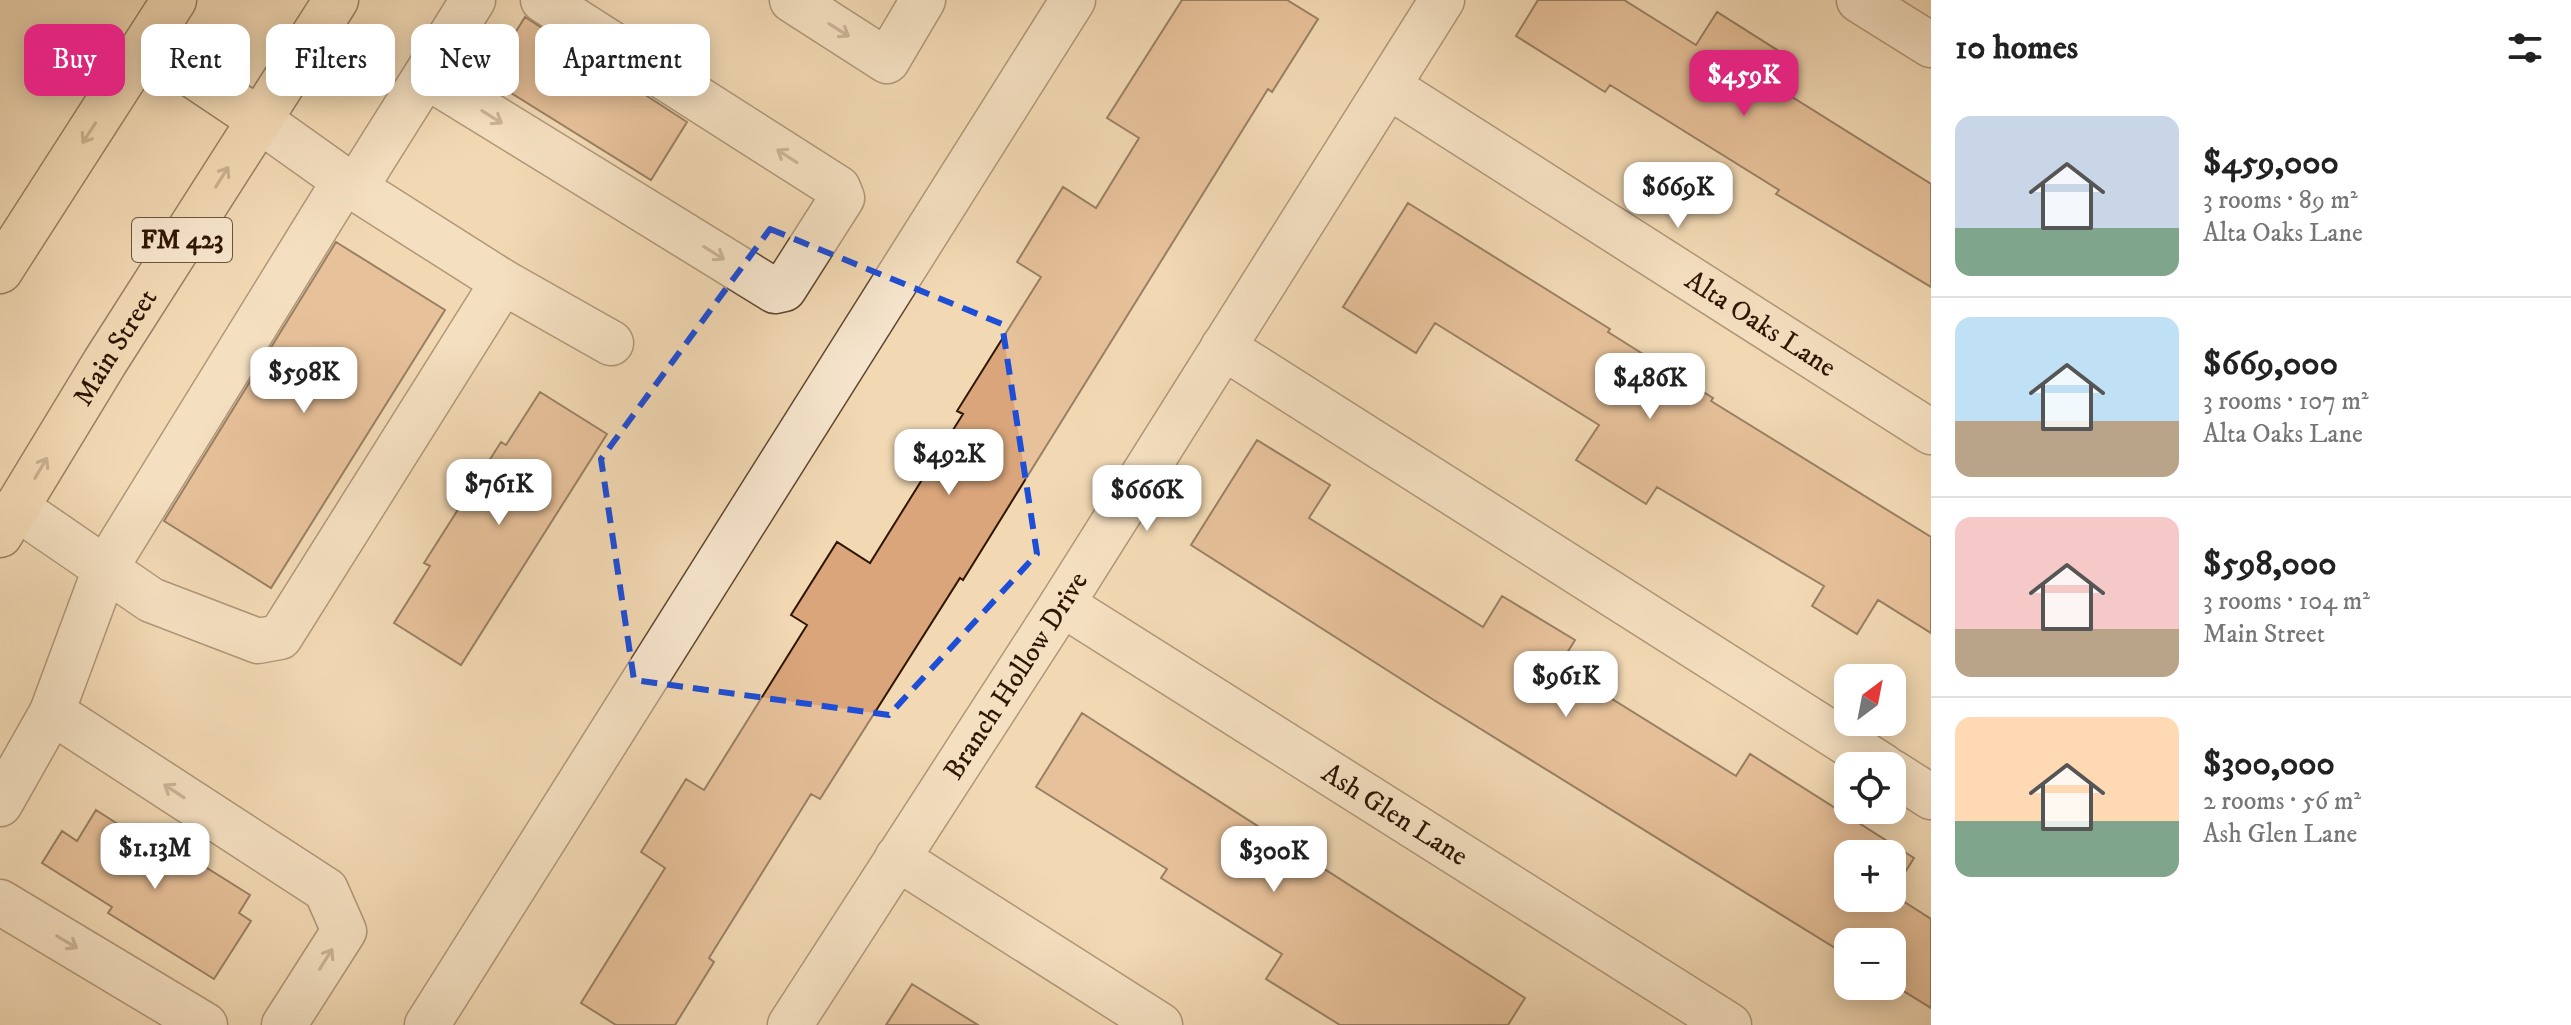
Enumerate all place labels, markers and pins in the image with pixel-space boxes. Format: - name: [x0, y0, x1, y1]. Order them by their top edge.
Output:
- pin: $459K: [1688, 50, 1800, 118]
- pin: $669K: [1622, 162, 1734, 230]
- pin: $598K: [248, 347, 360, 415]
- pin: $486K: [1594, 353, 1706, 421]
- pin: $492K: [893, 429, 1005, 497]
- pin: $761K: [443, 459, 555, 527]
- pin: $666K: [1091, 465, 1203, 533]
- pin: $961K: [1510, 651, 1622, 719]
- pin: $1.13M: [90, 823, 220, 891]
- pin: $300K: [1218, 826, 1330, 894]

